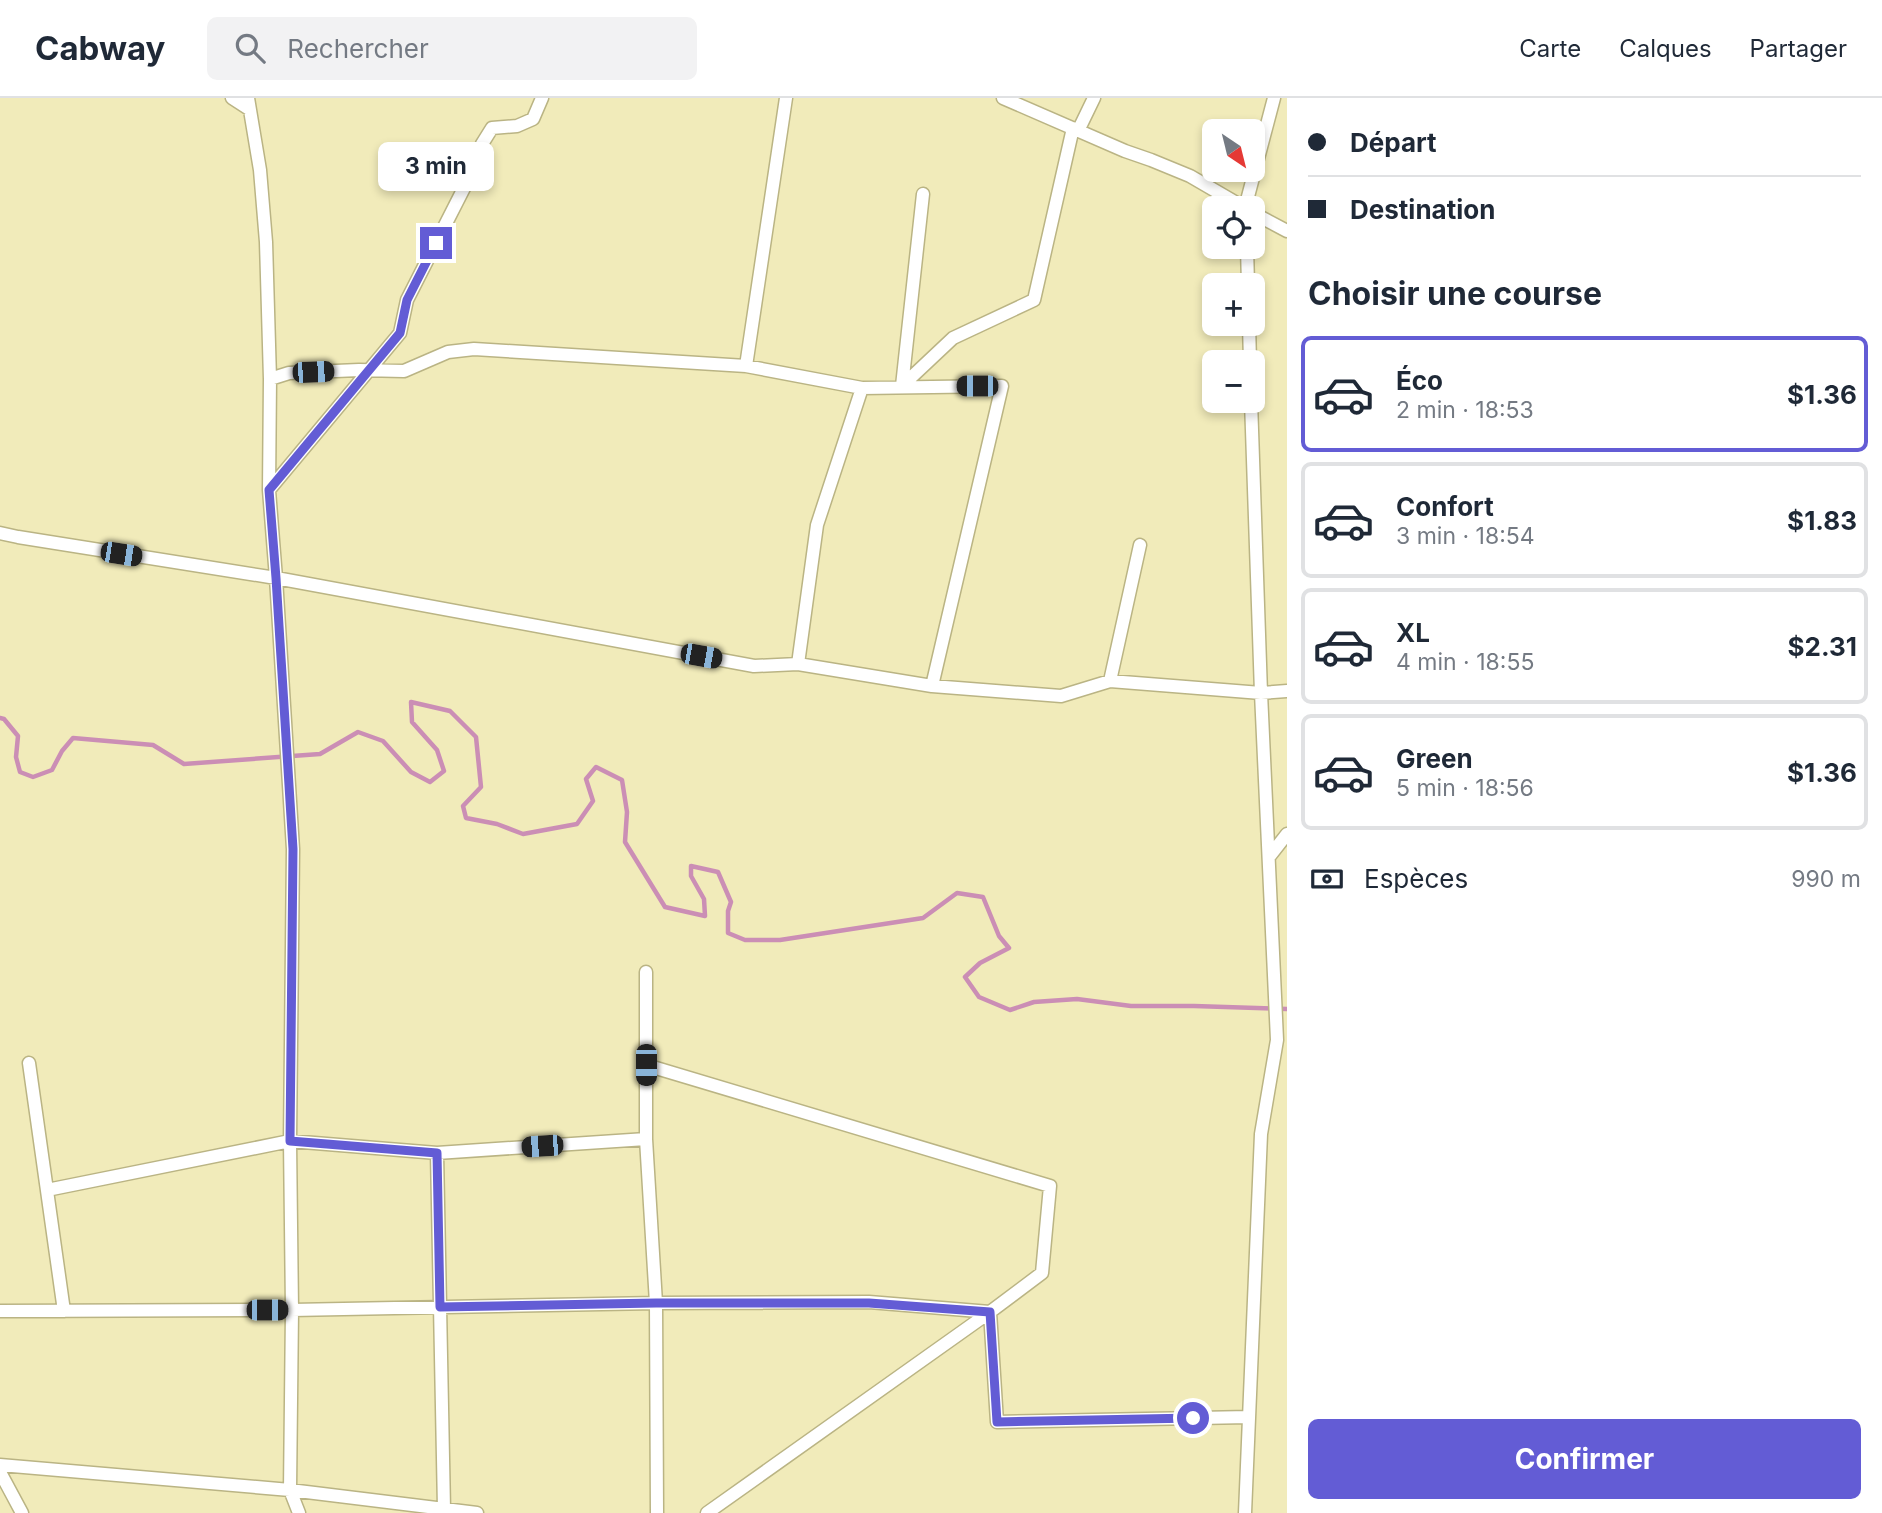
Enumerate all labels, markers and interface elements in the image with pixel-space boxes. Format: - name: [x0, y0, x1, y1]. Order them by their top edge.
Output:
- search box: [207, 17, 697, 80]
- text: Cabway: [35, 28, 165, 68]
- icon: search: [231, 29, 269, 67]
- text: Rechercher: [287, 33, 429, 64]
- text: Carte: [1519, 34, 1581, 63]
- text: Calques: [1619, 34, 1712, 63]
- text: Partager: [1750, 34, 1847, 63]
- north arrow: [1202, 119, 1265, 182]
- map controls: [1202, 119, 1265, 413]
- text: Départ: [1350, 127, 1437, 158]
- callout: 3 min: [378, 142, 494, 190]
- text: 3 min: [405, 152, 467, 180]
- text: Destination: [1350, 194, 1495, 225]
- button: locate: [1202, 196, 1265, 259]
- route end: [420, 227, 452, 259]
- button: +: [1202, 273, 1265, 336]
- text: Choisir une course: [1308, 274, 1602, 313]
- button: −: [1202, 350, 1265, 413]
- car: [292, 361, 335, 383]
- icon: car: [1312, 363, 1375, 426]
- text: Éco: [1396, 365, 1443, 396]
- car: [957, 376, 999, 397]
- text: $1.36: [1787, 379, 1857, 410]
- text: 2 min · 18:53: [1396, 396, 1534, 424]
- icon: car: [1312, 489, 1375, 552]
- text: Confort: [1396, 491, 1494, 522]
- text: $1.83: [1787, 505, 1857, 536]
- text: 3 min · 18:54: [1396, 522, 1535, 550]
- car: [99, 540, 144, 568]
- icon: car: [1312, 615, 1375, 678]
- text: XL: [1396, 617, 1430, 648]
- text: $2.31: [1788, 631, 1857, 662]
- car: [679, 642, 724, 670]
- text: 4 min · 18:55: [1396, 648, 1534, 676]
- icon: car: [1312, 741, 1375, 804]
- text: Green: [1396, 743, 1473, 774]
- text: $1.36: [1787, 757, 1857, 788]
- text: 5 min · 18:56: [1396, 774, 1534, 802]
- icon: cash: [1308, 860, 1346, 898]
- text: Espèces: [1364, 863, 1468, 894]
- text: 990 m: [1791, 865, 1861, 893]
- car: [636, 1044, 657, 1086]
- car: [521, 1134, 564, 1158]
- car: [247, 1300, 289, 1321]
- route start: [1177, 1402, 1209, 1434]
- button: Confirmer: [1308, 1419, 1861, 1499]

